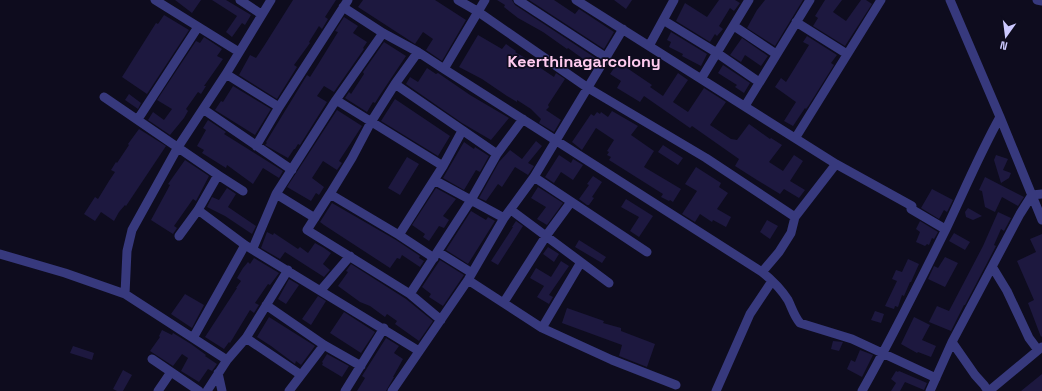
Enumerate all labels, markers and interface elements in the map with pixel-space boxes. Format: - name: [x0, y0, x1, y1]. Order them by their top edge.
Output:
- north arrow: [986, 16, 1026, 56]
- text: N: [998, 38, 1009, 53]
- district label: Keerthinagarcolony: [507, 51, 661, 72]

